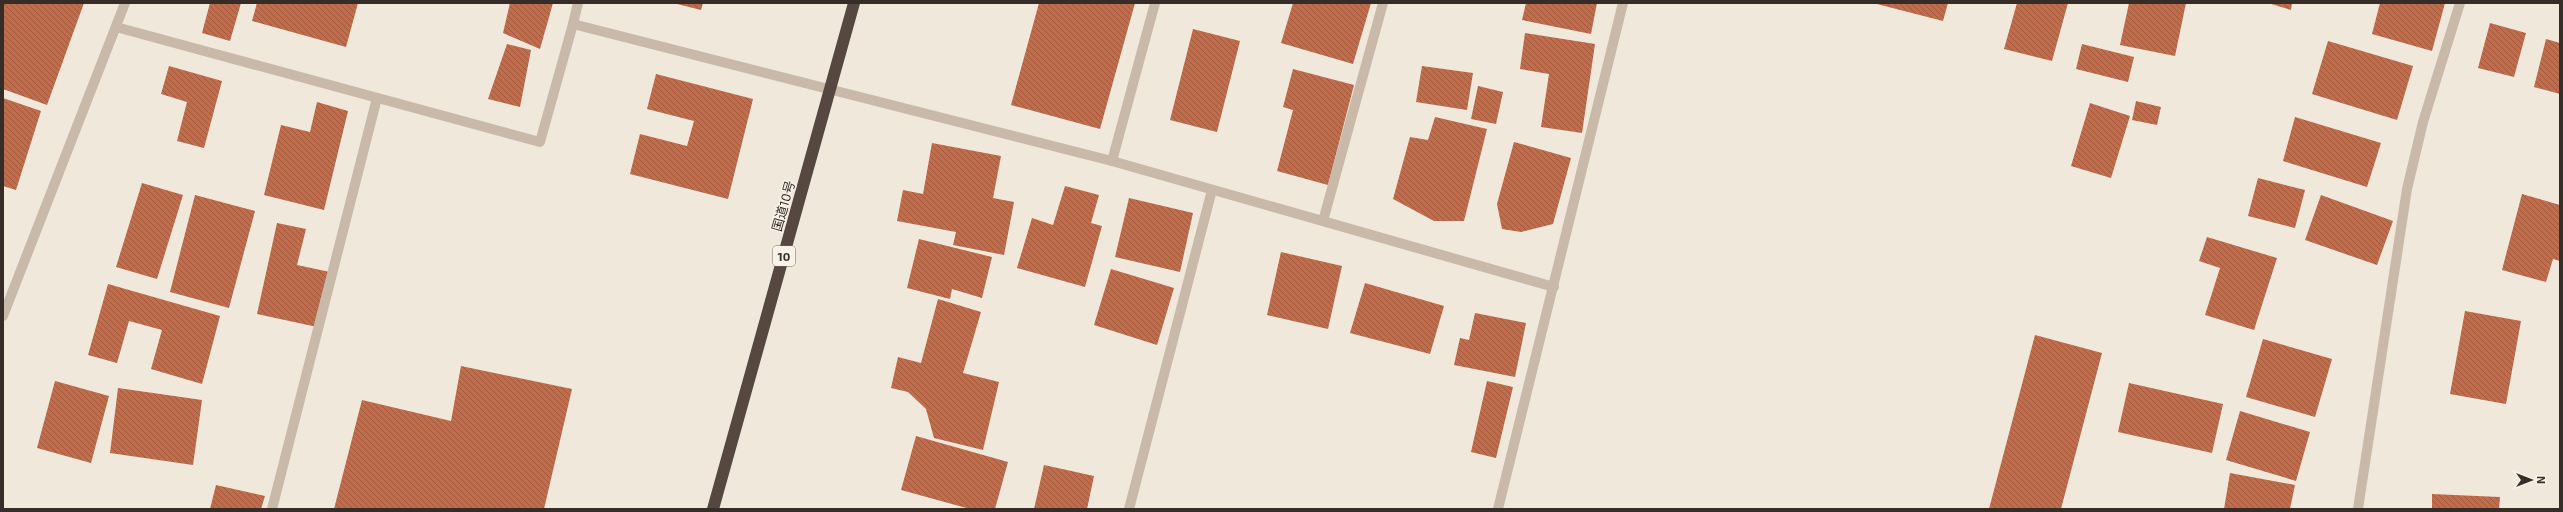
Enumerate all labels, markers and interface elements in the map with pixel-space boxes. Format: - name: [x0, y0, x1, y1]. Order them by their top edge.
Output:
- street label: 国道10号: [768, 179, 798, 233]
- road number: 10: [773, 246, 795, 266]
- north arrow: [2511, 460, 2551, 500]
- text: N: [2535, 476, 2548, 484]

